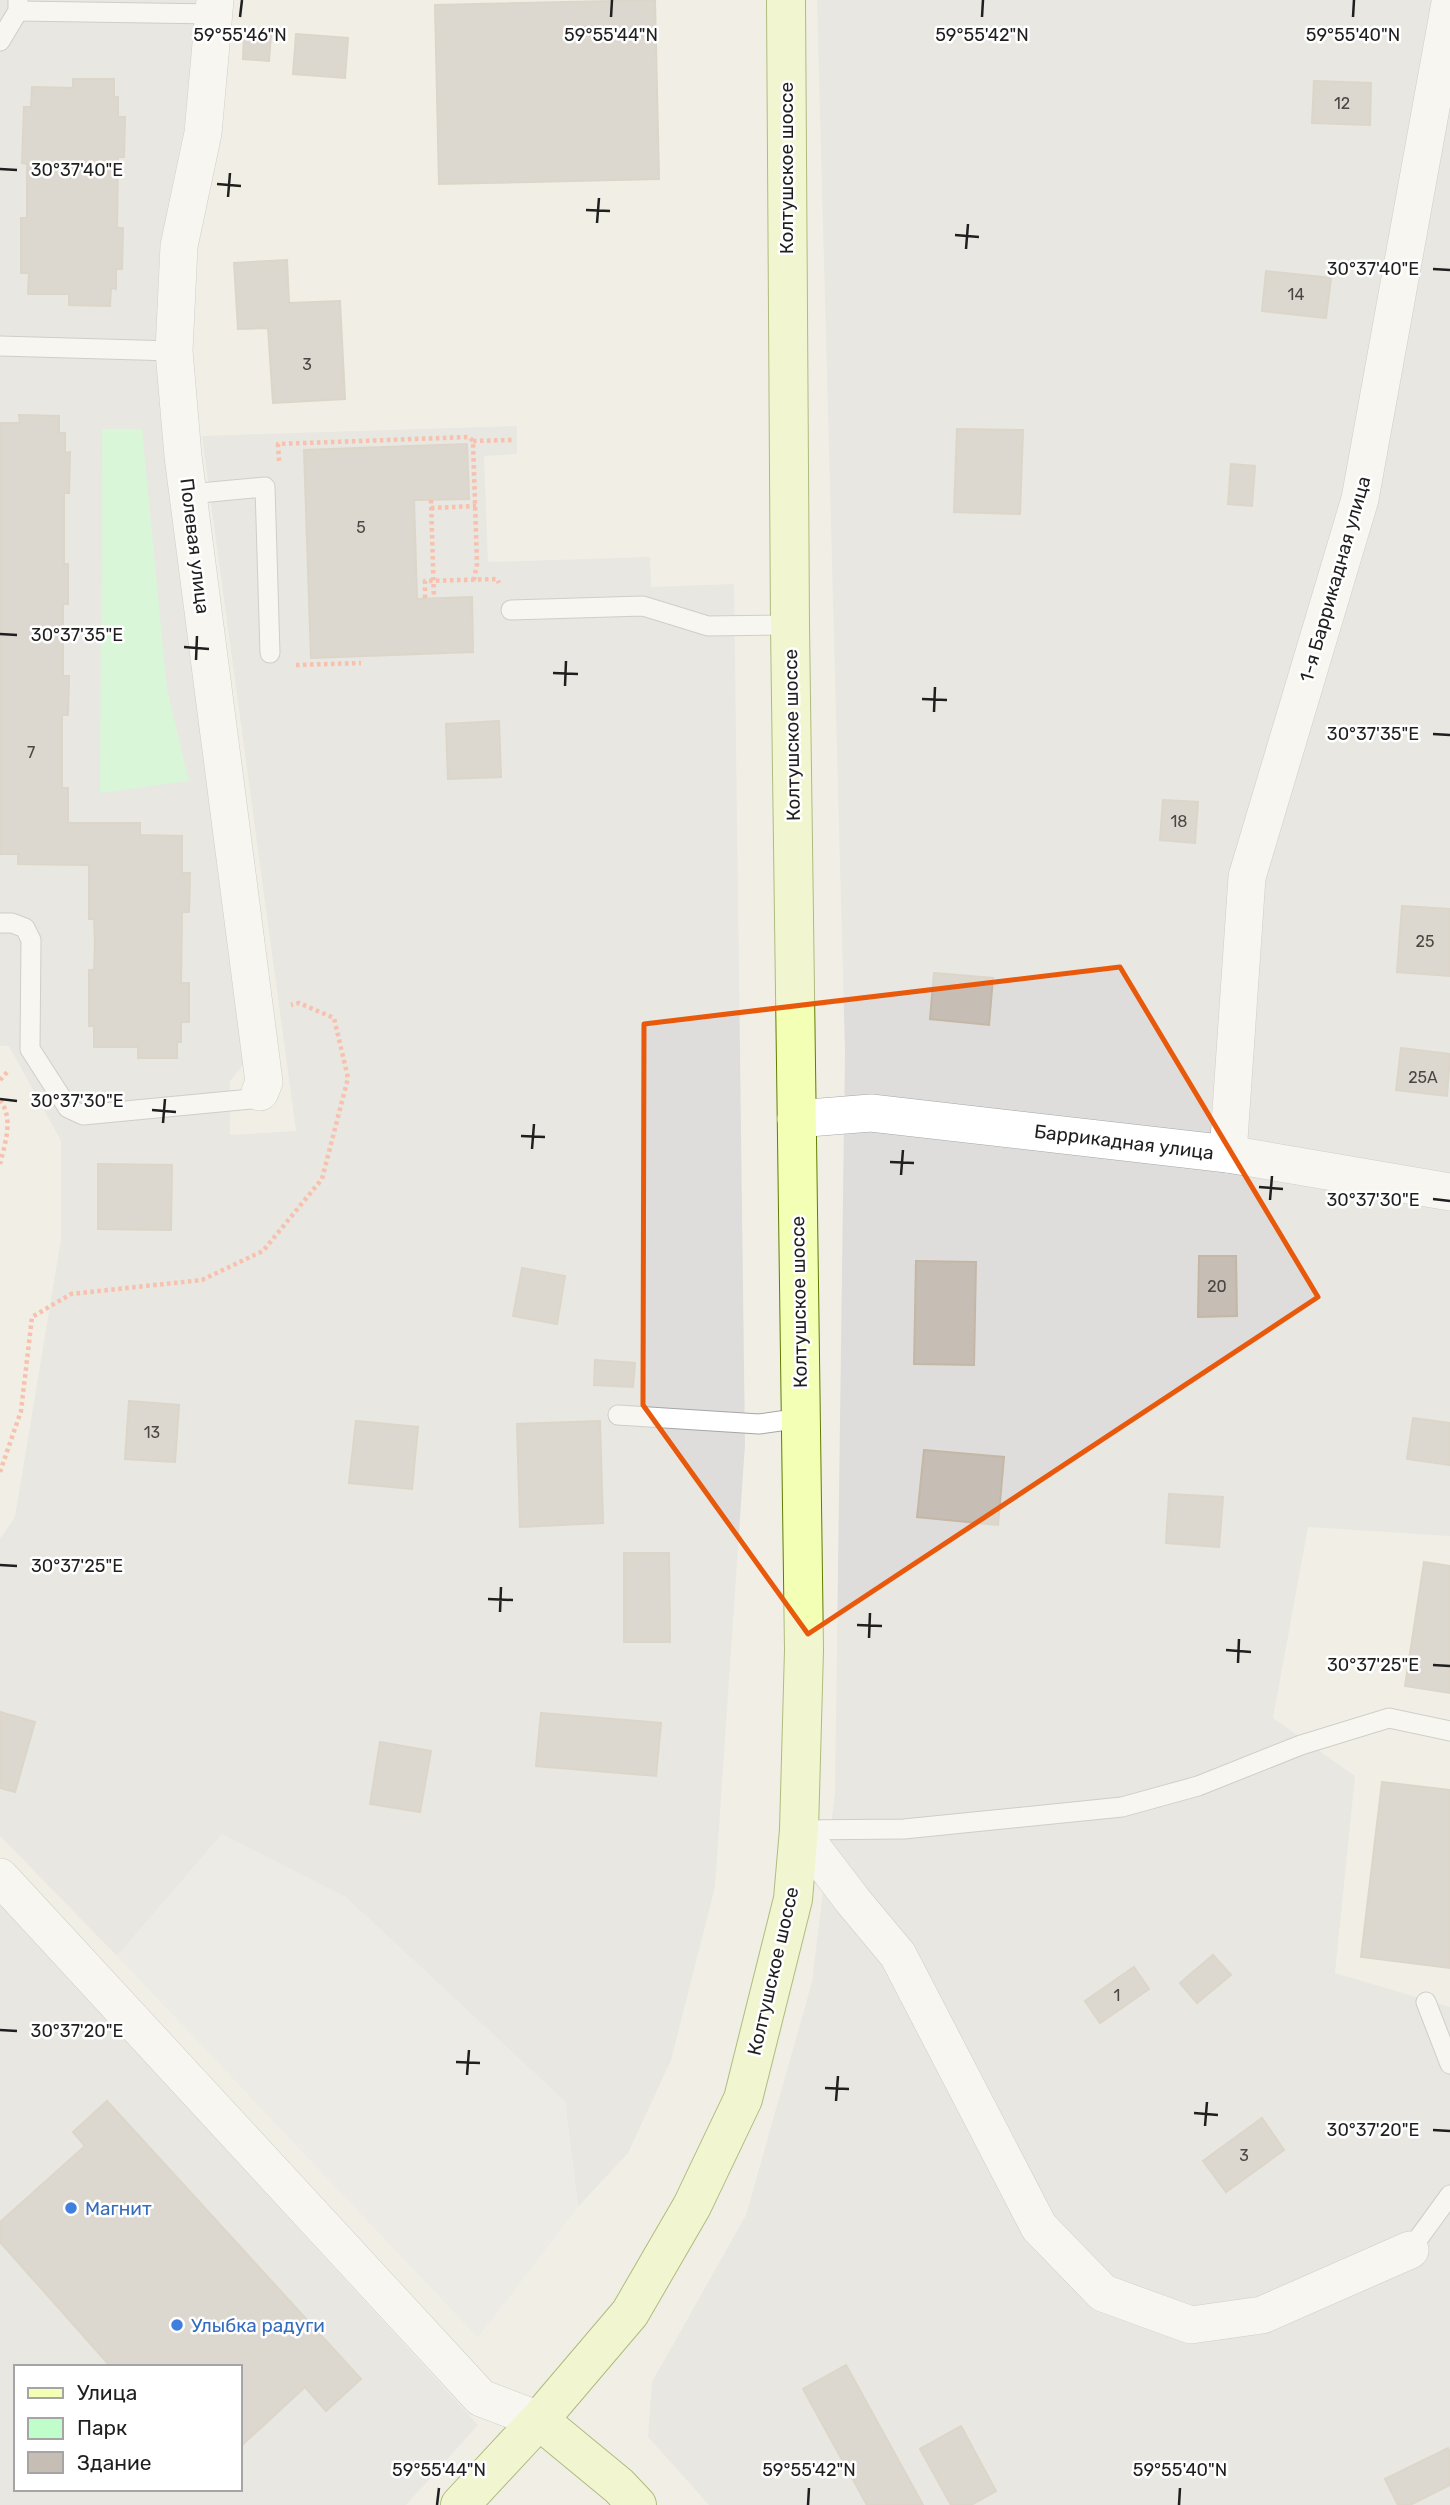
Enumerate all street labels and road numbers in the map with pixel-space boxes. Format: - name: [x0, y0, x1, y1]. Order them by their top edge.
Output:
- street label: Колтушское шоссе: [775, 82, 798, 254]
- street label: 1-я Баррикадная улица: [1295, 473, 1375, 685]
- street label: Полевая улица: [175, 477, 215, 615]
- street label: Колтушское шоссе: [779, 649, 805, 821]
- street label: Баррикадная улица: [1033, 1120, 1215, 1164]
- street label: Колтушское шоссе: [786, 1216, 812, 1388]
- street label: Колтушское шоссе: [742, 1884, 804, 2058]

